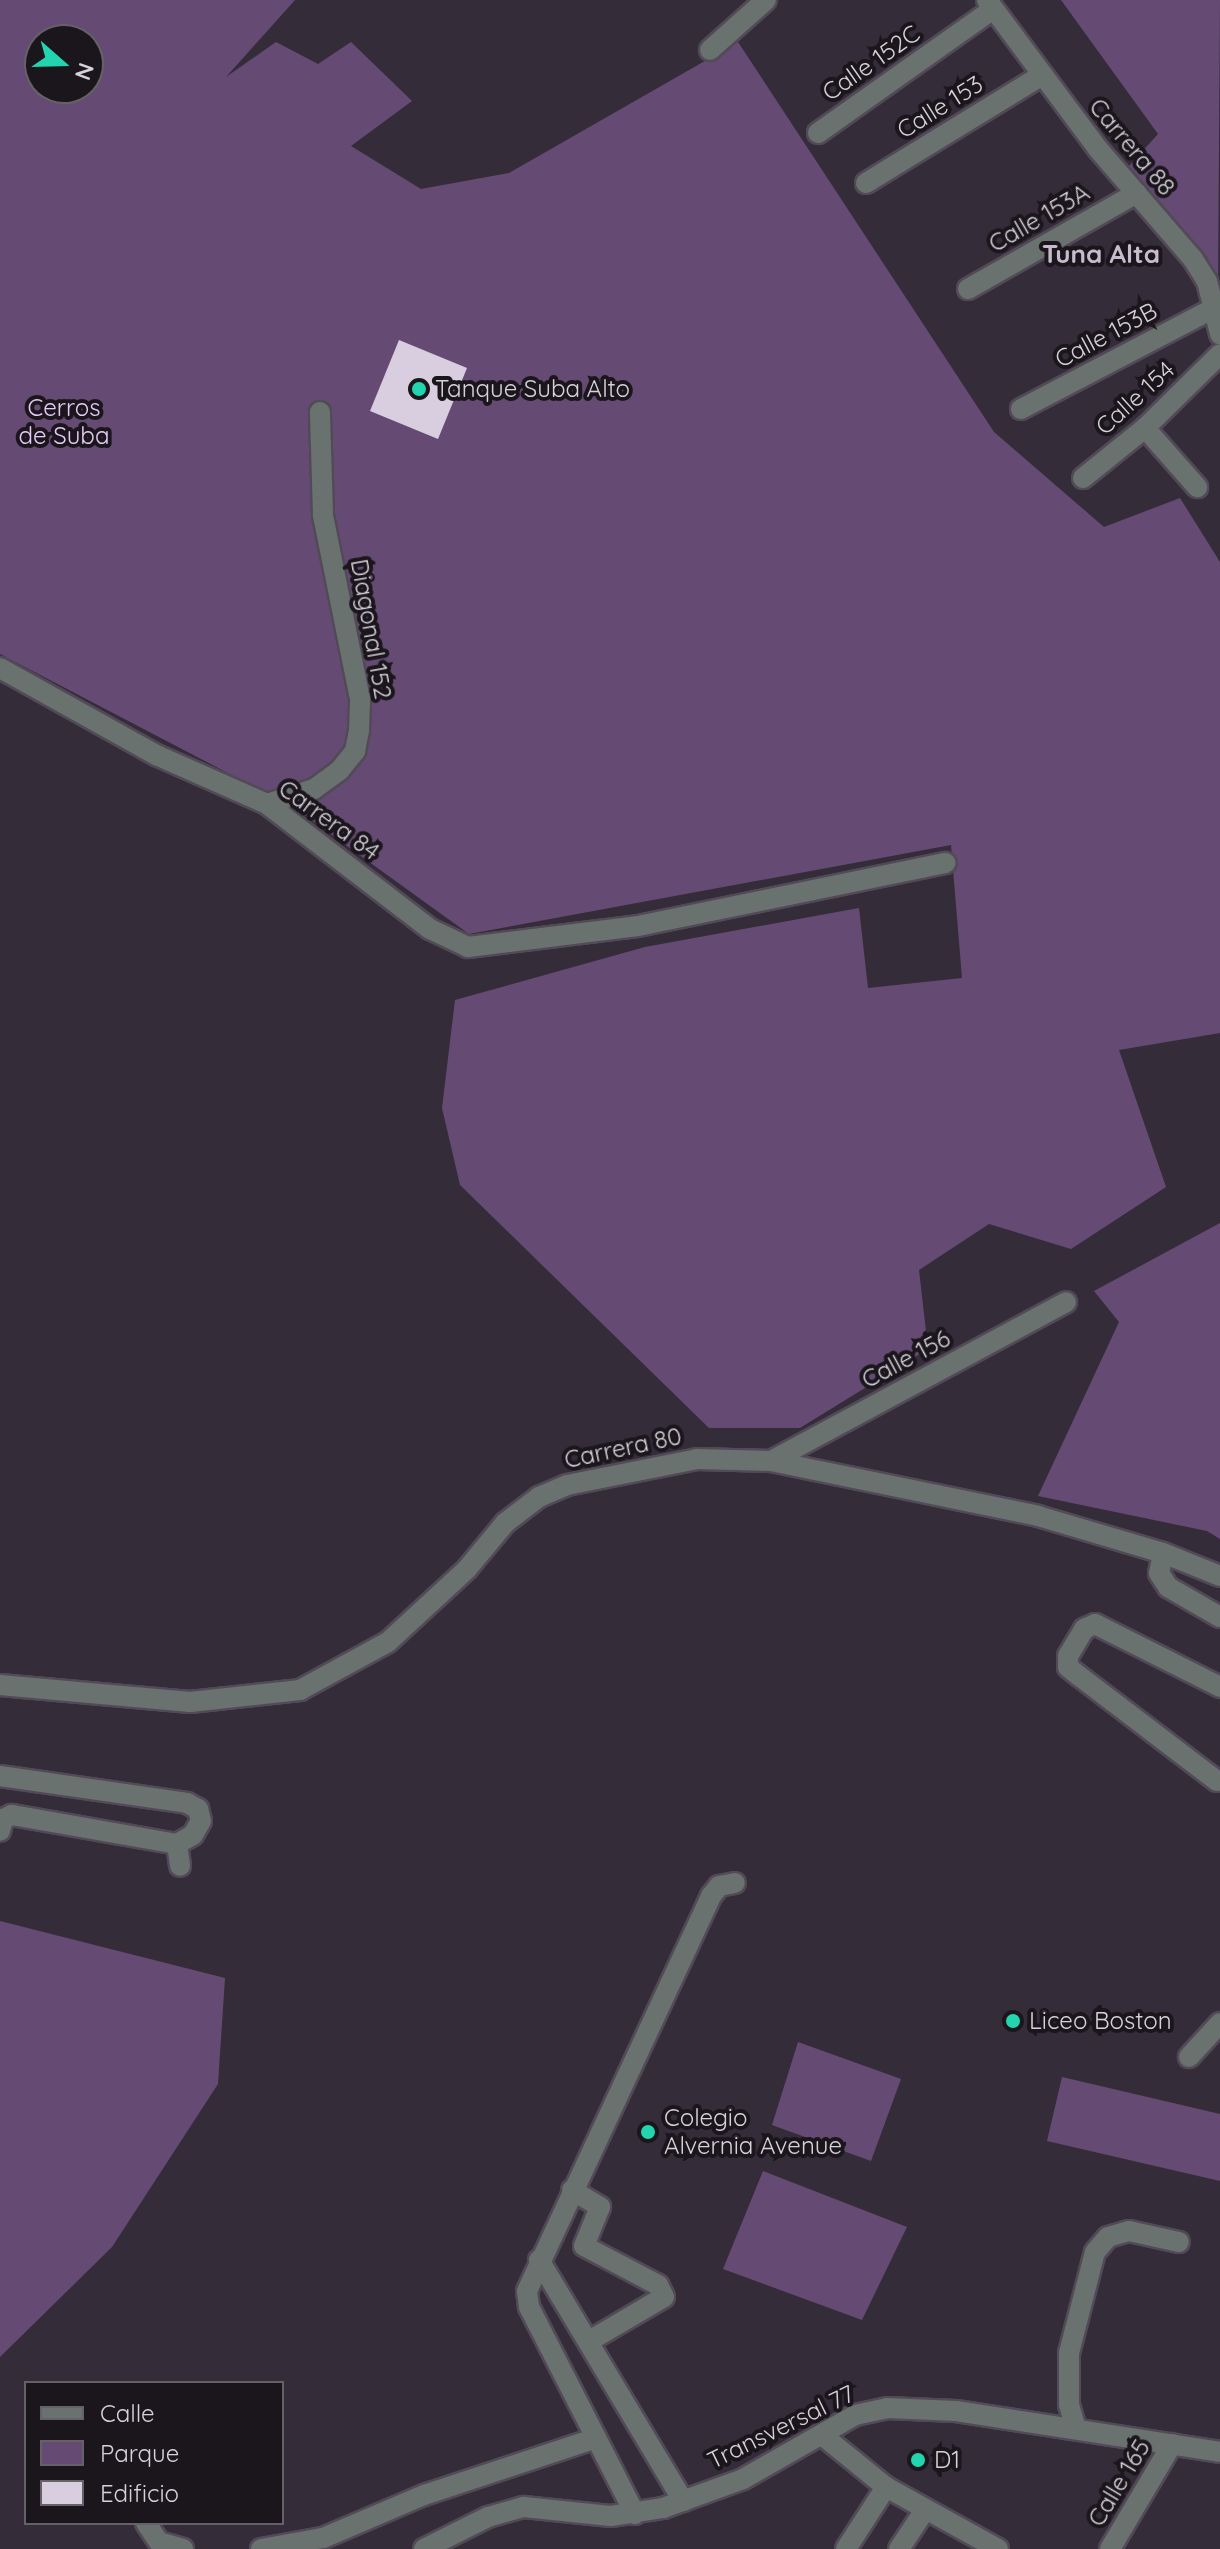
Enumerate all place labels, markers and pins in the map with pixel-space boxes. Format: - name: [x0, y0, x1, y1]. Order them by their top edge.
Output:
- place label: Tanque Suba Alto: [435, 375, 630, 403]
- marker: Tanque Suba Alto: [410, 380, 428, 398]
- place label: Liceo Boston: [1029, 2007, 1172, 2035]
- marker: Liceo Boston: [1004, 2012, 1022, 2030]
- place label: Colegio Alvernia Avenue: [664, 2104, 842, 2160]
- marker: Colegio Alvernia Avenue: [639, 2123, 657, 2141]
- place label: D1: [934, 2446, 960, 2474]
- marker: D1: [909, 2451, 927, 2469]

